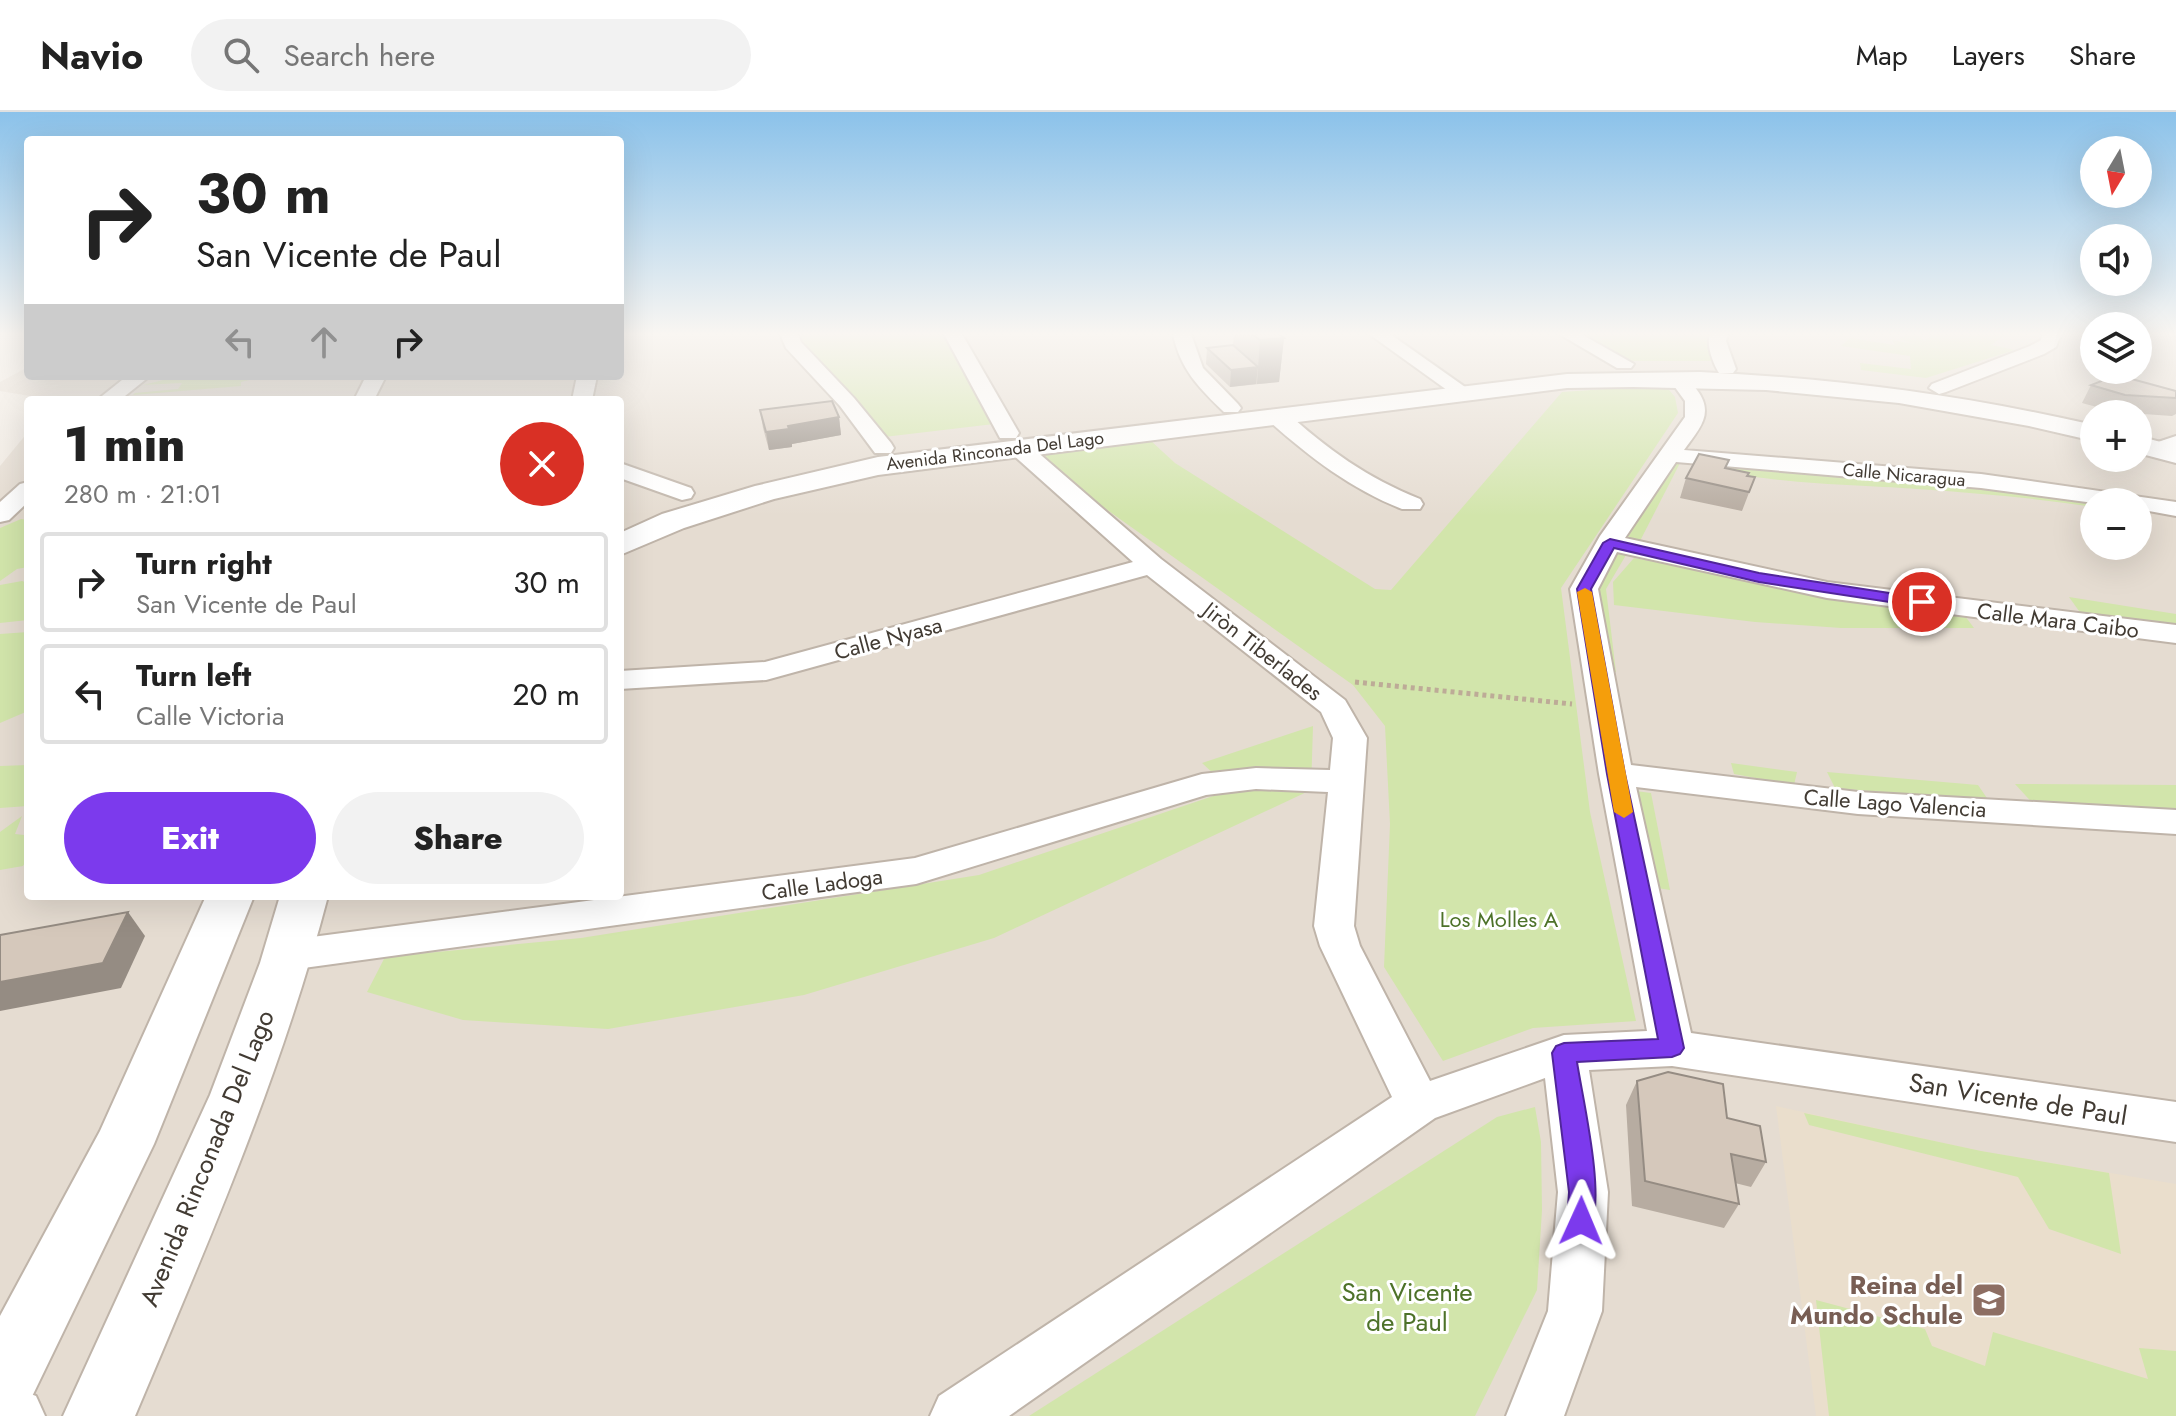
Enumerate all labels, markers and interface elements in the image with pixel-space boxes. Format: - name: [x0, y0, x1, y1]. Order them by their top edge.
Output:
- search box: [191, 19, 751, 91]
- text: Navio: [40, 28, 143, 83]
- icon: search: [219, 33, 263, 77]
- text: Search here: [283, 34, 435, 77]
- text: Map: [1856, 35, 1908, 76]
- text: Layers: [1952, 35, 2025, 76]
- text: Share: [2069, 35, 2136, 76]
- north arrow: [2080, 136, 2152, 208]
- map controls: [2080, 136, 2152, 560]
- text: 30 m: [196, 153, 331, 234]
- icon: right: [64, 168, 168, 272]
- button: sound: [2080, 224, 2152, 296]
- text: San Vicente de Paul: [196, 228, 502, 280]
- button: layers: [2080, 312, 2152, 384]
- icon: left: [218, 320, 262, 364]
- icon: ahead: [302, 320, 346, 364]
- icon: right: [386, 320, 430, 364]
- button: +: [2080, 400, 2152, 472]
- text: 1 min: [64, 410, 185, 479]
- button: close: [500, 422, 584, 506]
- street label: Avenida Rinconada Del Lago: [885, 425, 1106, 477]
- street label: Calle Nicaragua: [1842, 457, 1966, 493]
- text: 280 m · 21:01: [64, 475, 222, 513]
- button: −: [2080, 488, 2152, 560]
- text: Turn right: [136, 542, 272, 585]
- icon: right: [68, 560, 112, 604]
- text: 30 m: [513, 561, 580, 604]
- pin: [1888, 568, 1956, 636]
- icon: arrive: [1900, 580, 1944, 624]
- text: San Vicente de Paul: [136, 585, 357, 623]
- street label: Jiròn Tiberlades: [1194, 592, 1330, 708]
- street label: Calle Mara Caibo: [1975, 594, 2141, 646]
- street label: Calle Nyasa: [831, 608, 945, 668]
- text: Turn left: [136, 654, 251, 697]
- icon: left: [68, 672, 112, 716]
- text: 20 m: [513, 673, 580, 716]
- text: Calle Victoria: [136, 697, 284, 735]
- street label: Calle Lago Valencia: [1803, 781, 1987, 825]
- button: Exit: [64, 792, 316, 884]
- button: Share: [332, 792, 584, 884]
- street label: Calle Ladoga: [759, 860, 885, 908]
- park label: Los Molles A: [1440, 903, 1559, 935]
- street label: Avenida Rinconada Del Lago: [130, 1004, 284, 1312]
- street label: San Vicente de Paul: [1906, 1063, 2130, 1135]
- position arrow: [1539, 1179, 1623, 1263]
- place label: Reina del Mundo Schule: [1790, 1266, 1963, 1334]
- park label: San Vicente de Paul: [1341, 1273, 1473, 1341]
- school or university icon: Reina del Mundo Schule: [1970, 1281, 2008, 1319]

